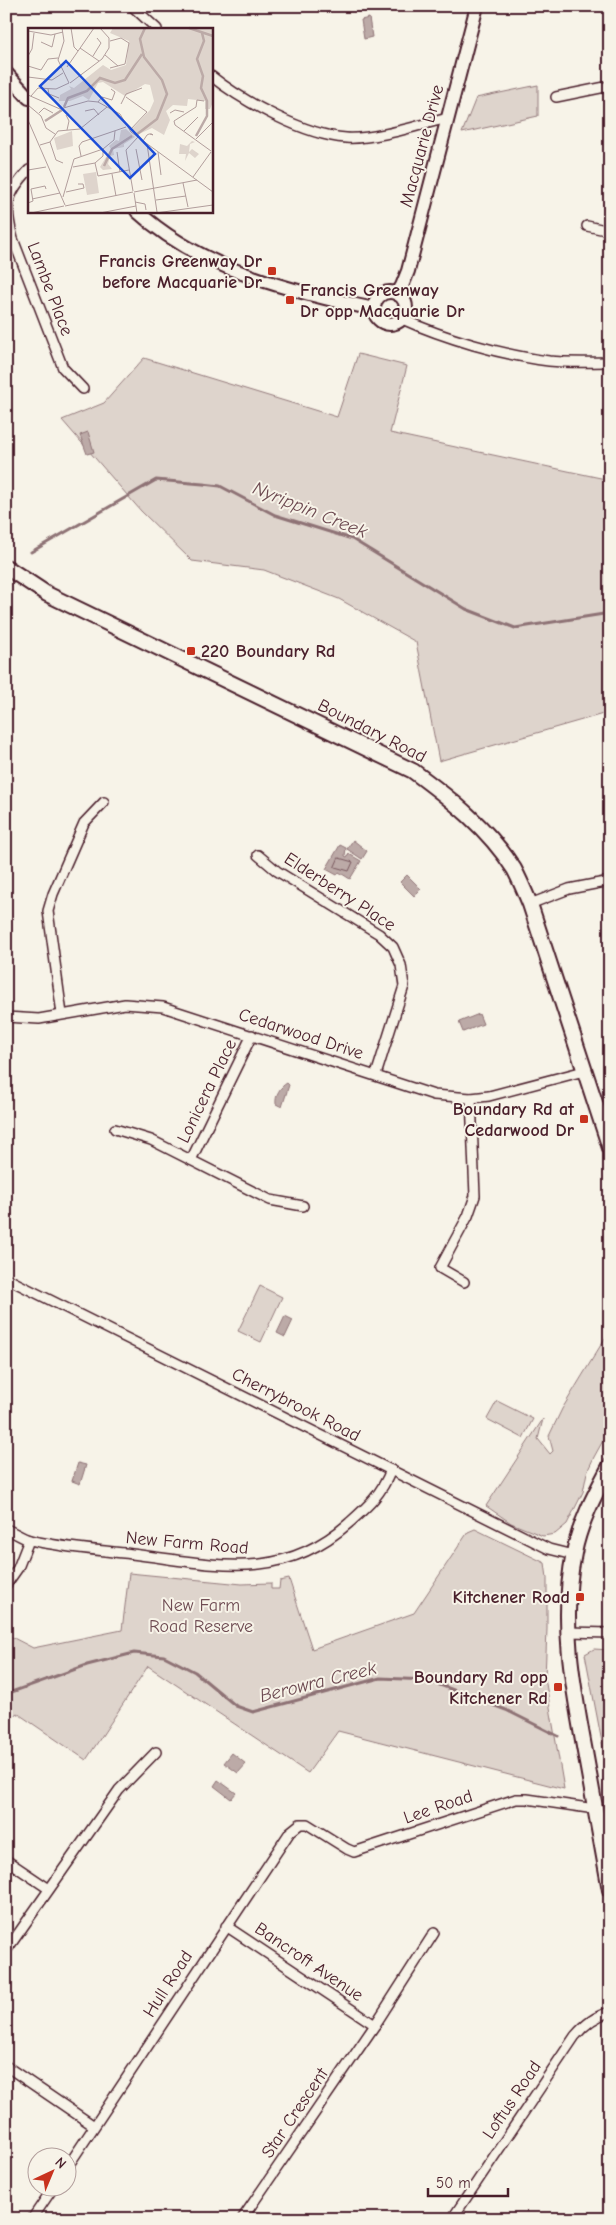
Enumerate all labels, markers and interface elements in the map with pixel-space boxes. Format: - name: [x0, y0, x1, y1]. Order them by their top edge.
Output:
- inset map: [28, 28, 212, 212]
- street label: Macquarie Drive: [396, 83, 448, 209]
- street label: Lambe Place: [23, 239, 77, 339]
- place label: Francis Greenway Dr before Macquarie Dr: [99, 251, 263, 293]
- marker: Francis Greenway Dr before Macquarie Dr: [266, 265, 278, 277]
- place label: Francis Greenway Dr opp Macquarie Dr: [300, 280, 465, 322]
- marker: Francis Greenway Dr opp Macquarie Dr: [284, 294, 296, 306]
- water label: Nyrippin Creek: [250, 477, 371, 543]
- place label: 220 Boundary Rd: [201, 641, 335, 662]
- marker: 220 Boundary Rd: [185, 645, 197, 657]
- street label: Boundary Road: [314, 695, 430, 767]
- street label: Elderberry Place: [280, 848, 400, 936]
- street label: Cedarwood Drive: [236, 1004, 366, 1064]
- street label: Lonicera Place: [173, 1036, 241, 1146]
- place label: Boundary Rd at Cedarwood Dr: [453, 1099, 575, 1141]
- marker: Boundary Rd at Cedarwood Dr: [578, 1113, 590, 1125]
- street label: Cherrybrook Road: [228, 1364, 364, 1446]
- street label: New Farm Road: [125, 1527, 249, 1559]
- place label: Kitchener Road: [453, 1587, 570, 1608]
- marker: Kitchener Road: [574, 1591, 586, 1603]
- park label: New Farm Road Reserve: [149, 1595, 253, 1637]
- water label: Berowra Creek: [257, 1657, 379, 1707]
- place label: Boundary Rd opp Kitchener Rd: [414, 1667, 548, 1709]
- marker: Boundary Rd opp Kitchener Rd: [552, 1681, 564, 1693]
- street label: Lee Road: [401, 1785, 475, 1829]
- street label: Bancroft Avenue: [251, 1918, 367, 2006]
- street label: Hull Road: [139, 1947, 197, 2021]
- street label: Loftus Road: [478, 2057, 546, 2143]
- street label: Star Crescent: [257, 2063, 333, 2162]
- north arrow: [28, 2148, 78, 2198]
- text: N: [51, 2154, 70, 2172]
- scale bar: [428, 2165, 508, 2197]
- text: 50 m: [436, 2174, 471, 2192]

